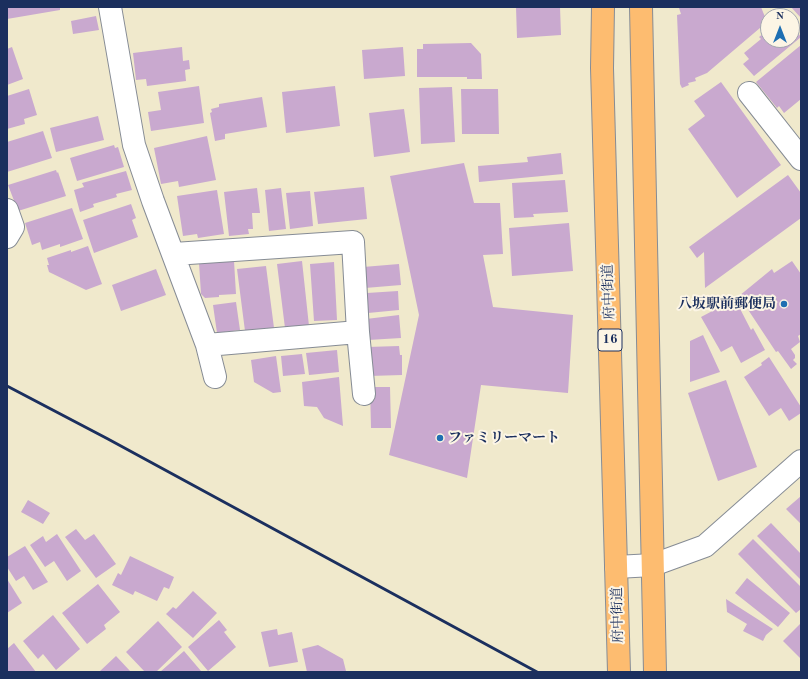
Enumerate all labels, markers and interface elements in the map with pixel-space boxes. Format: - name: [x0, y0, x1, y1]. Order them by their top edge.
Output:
- north arrow: [760, 8, 800, 48]
- text: N: [776, 11, 784, 22]
- street label: 府中街道: [600, 264, 618, 320]
- place label: 八坂駅前郵便局: [678, 296, 776, 312]
- marker: 八坂駅前郵便局: [779, 299, 789, 309]
- road number: 16: [598, 329, 622, 351]
- place label: ファミリーマート: [448, 430, 560, 446]
- marker: ファミリーマート: [435, 433, 445, 443]
- street label: 府中街道: [609, 587, 627, 643]

